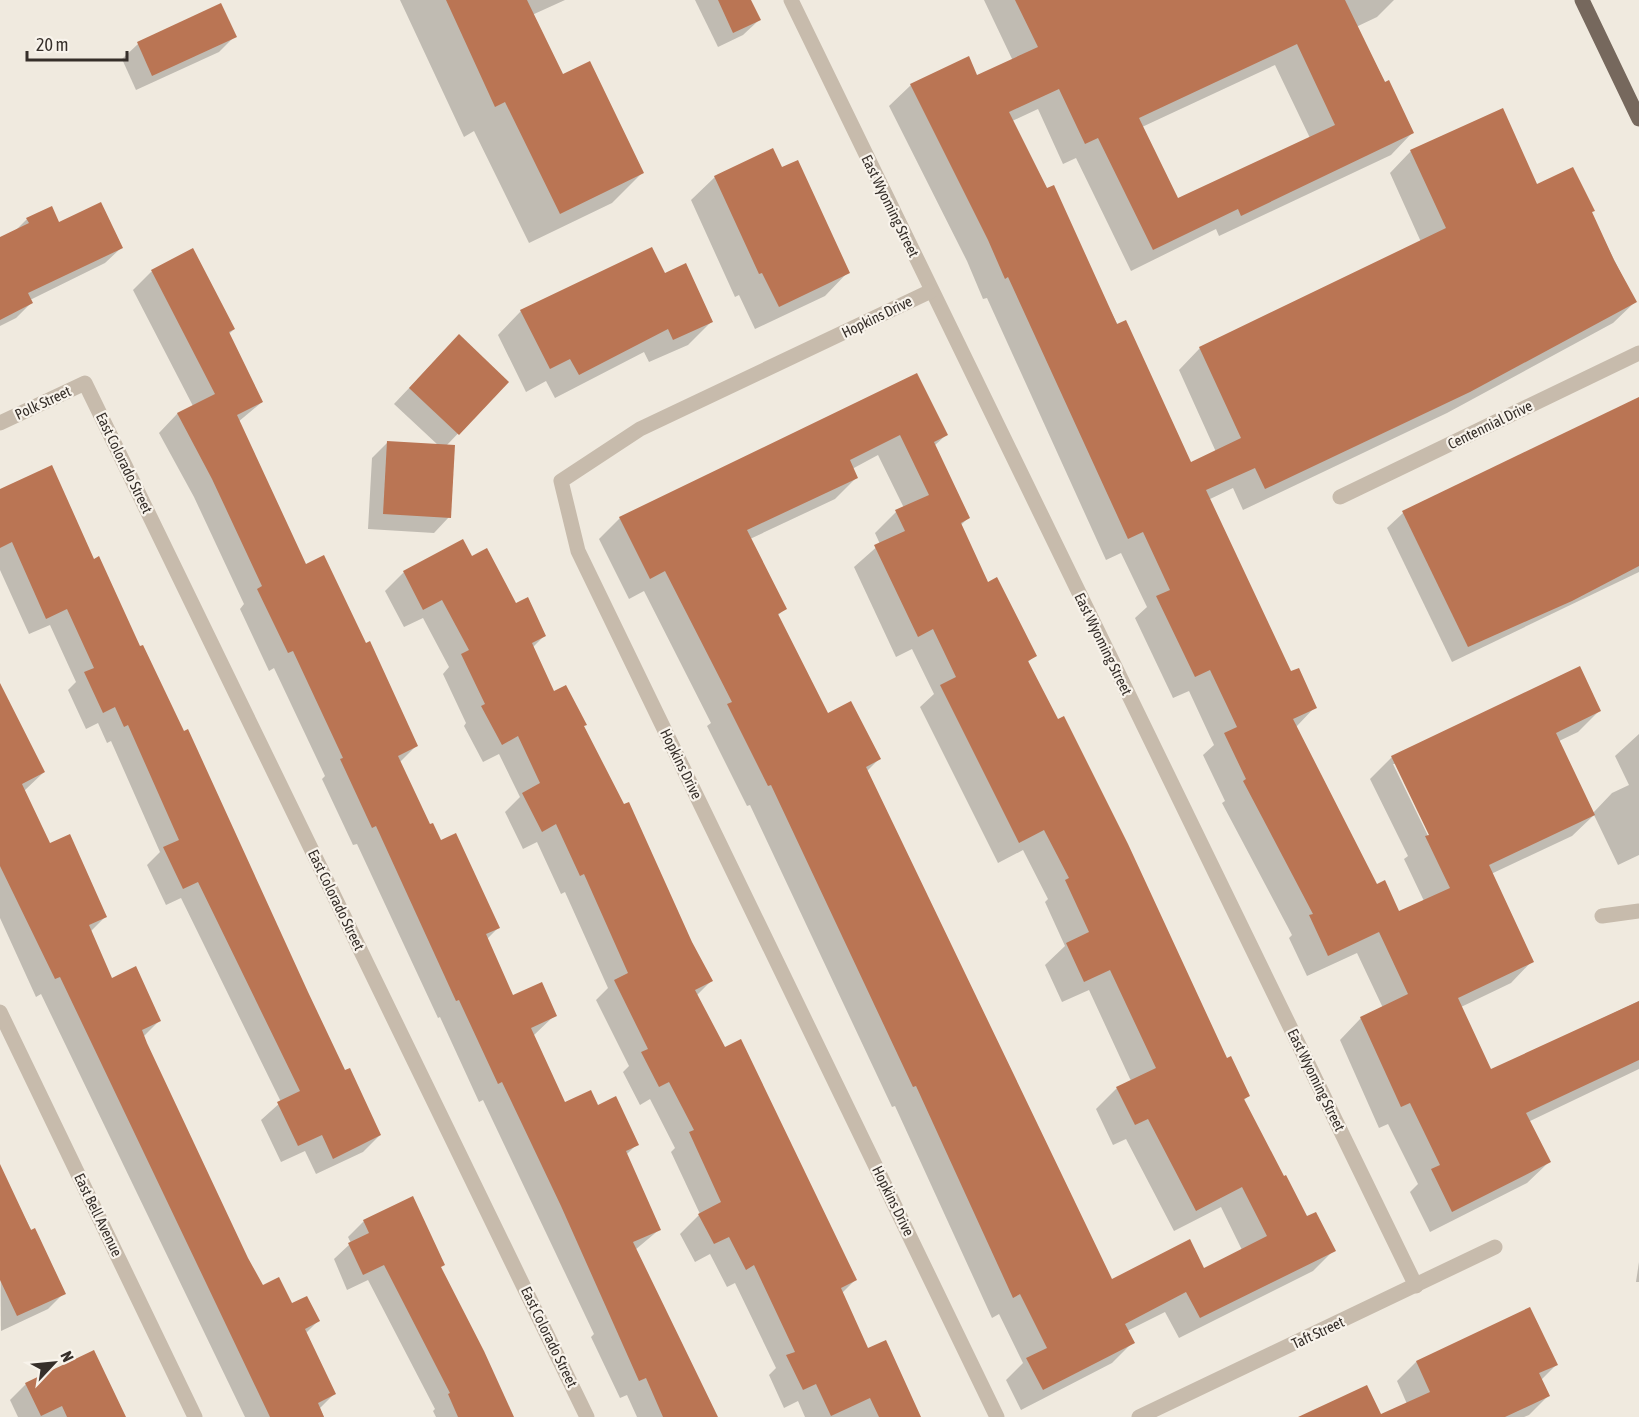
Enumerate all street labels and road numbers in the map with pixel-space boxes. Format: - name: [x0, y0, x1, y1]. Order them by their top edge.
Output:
- street label: East Wyoming Street: [858, 152, 923, 260]
- street label: Hopkins Drive: [839, 292, 915, 341]
- street label: Polk Street: [12, 382, 73, 423]
- street label: Centennial Drive: [1445, 397, 1535, 452]
- street label: East Colorado Street: [93, 410, 156, 516]
- street label: East Wyoming Street: [1071, 590, 1136, 698]
- street label: Hopkins Drive: [657, 726, 706, 802]
- street label: East Colorado Street: [305, 847, 368, 953]
- street label: East Wyoming Street: [1284, 1026, 1349, 1134]
- street label: Hopkins Drive: [869, 1163, 918, 1239]
- street label: East Bell Avenue: [71, 1170, 126, 1259]
- street label: East Colorado Street: [518, 1284, 581, 1390]
- street label: Taft Street: [1289, 1313, 1347, 1352]

